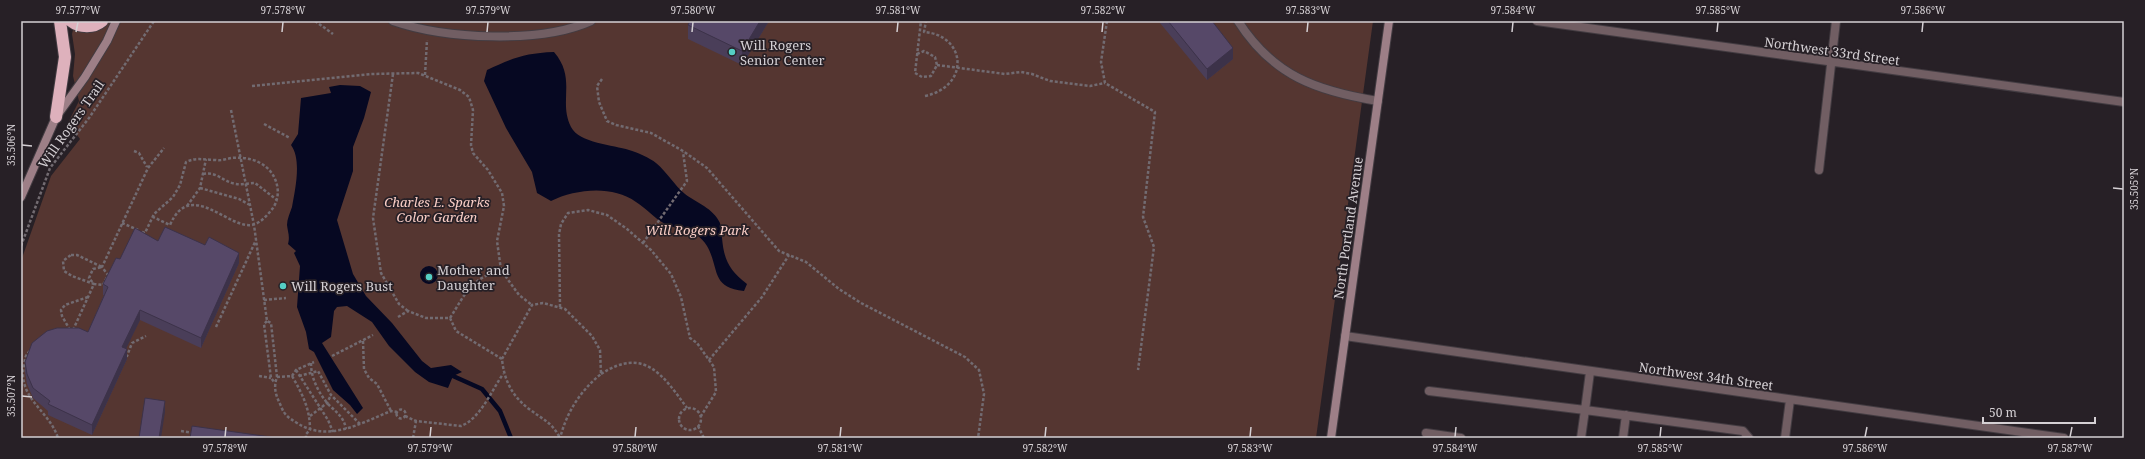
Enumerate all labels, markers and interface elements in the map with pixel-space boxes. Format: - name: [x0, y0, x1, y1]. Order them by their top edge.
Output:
- text: 97.577°W: [56, 3, 101, 17]
- text: 97.578°W: [261, 3, 306, 17]
- text: 97.579°W: [466, 3, 511, 17]
- text: 97.580°W: [671, 3, 716, 17]
- text: 97.581°W: [876, 3, 921, 17]
- text: 97.582°W: [1081, 3, 1126, 17]
- text: 97.583°W: [1286, 3, 1331, 17]
- text: 97.584°W: [1491, 3, 1536, 17]
- text: 97.585°W: [1696, 3, 1741, 17]
- text: 97.586°W: [1901, 3, 1946, 17]
- street label: Northwest 33rd Street: [1763, 33, 1901, 69]
- place label: Will Rogers Senior Center: [740, 36, 825, 69]
- marker: Will Rogers Senior Center: [727, 47, 737, 57]
- street label: Will Rogers Trail: [34, 76, 108, 172]
- text: 35.506°N: [4, 124, 18, 166]
- street label: North Portland Avenue: [1329, 156, 1367, 300]
- text: 35.505°N: [2127, 168, 2141, 210]
- park label: Charles E. Sparks Color Garden: [384, 193, 490, 226]
- park label: Will Rogers Park: [645, 221, 749, 239]
- place label: Mother and Daughter: [437, 261, 510, 294]
- marker: Mother and Daughter: [424, 272, 434, 282]
- place label: Will Rogers Bust: [291, 277, 393, 295]
- marker: Will Rogers Bust: [278, 281, 288, 291]
- street label: Northwest 34th Street: [1638, 358, 1775, 394]
- text: 35.507°N: [4, 375, 18, 417]
- scale bar: [1983, 399, 2095, 425]
- text: 50 m: [1989, 404, 2017, 421]
- text: 97.578°W: [203, 441, 248, 455]
- text: 97.579°W: [408, 441, 453, 455]
- text: 97.580°W: [613, 441, 658, 455]
- text: 97.581°W: [818, 441, 863, 455]
- text: 97.582°W: [1023, 441, 1068, 455]
- text: 97.583°W: [1228, 441, 1273, 455]
- text: 97.584°W: [1433, 441, 1478, 455]
- text: 97.585°W: [1638, 441, 1683, 455]
- text: 97.586°W: [1843, 441, 1888, 455]
- text: 97.587°W: [2048, 441, 2093, 455]

